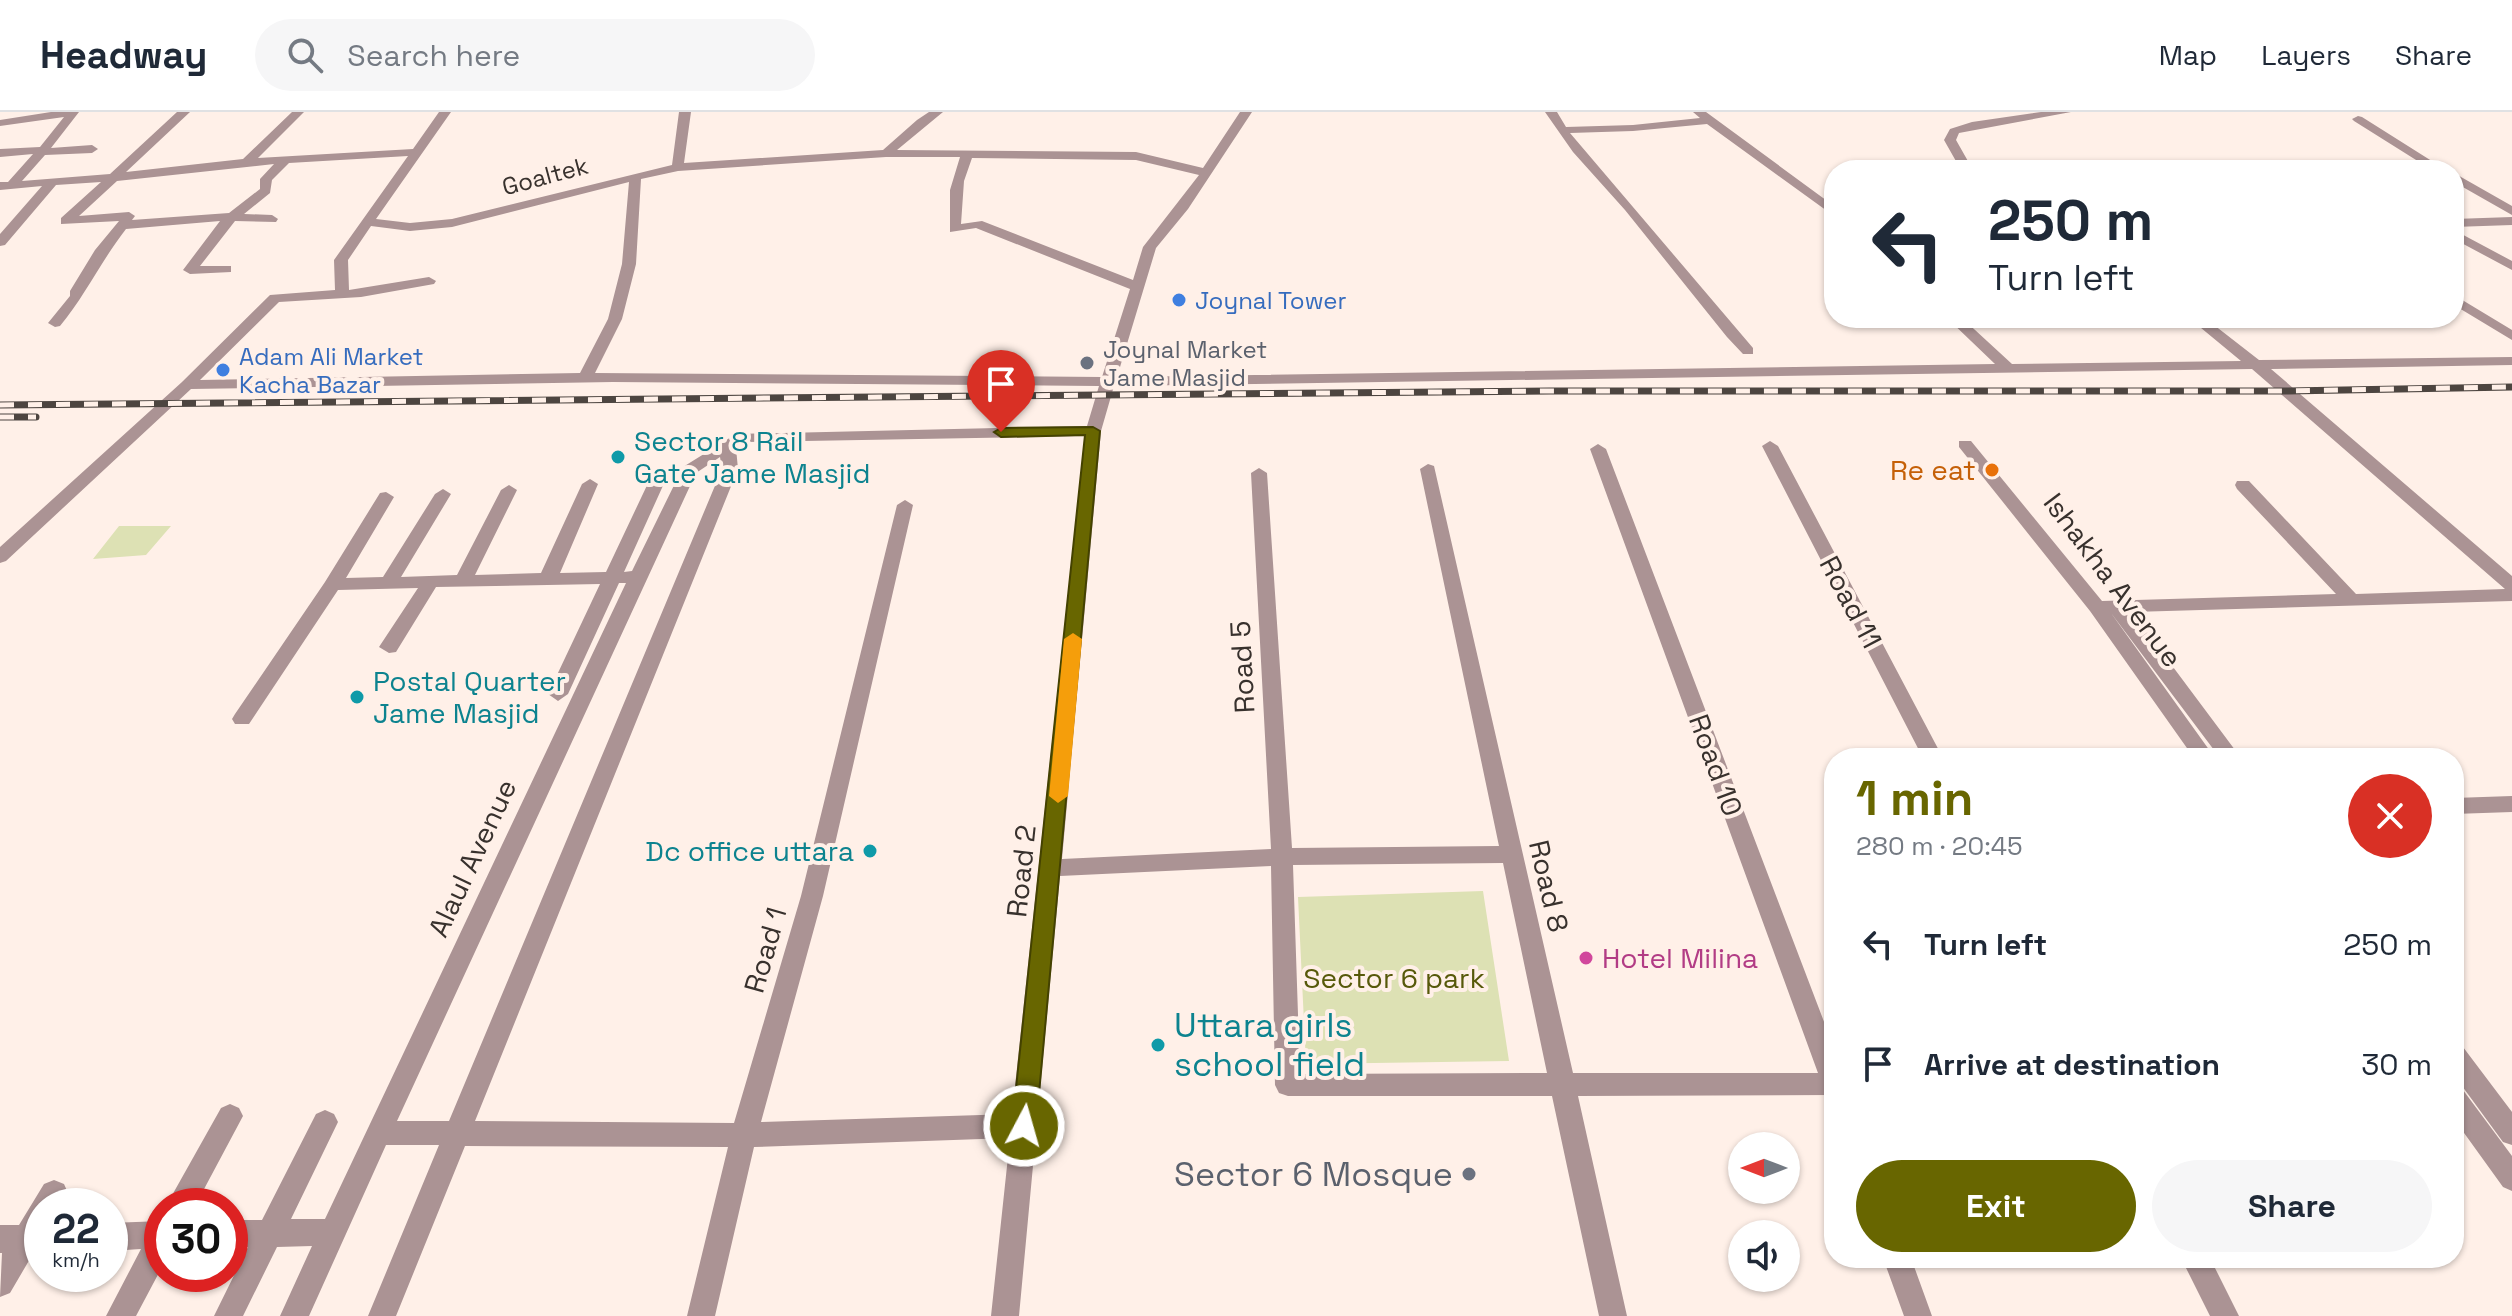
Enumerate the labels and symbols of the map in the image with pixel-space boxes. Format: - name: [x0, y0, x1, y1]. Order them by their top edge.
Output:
- street label: Goaltek: [498, 150, 592, 202]
- place label: Joynal Tower: [1195, 285, 1347, 316]
- marker: Joynal Tower: [1170, 291, 1188, 309]
- place label: Joynal Market Jame Masjid: [1103, 334, 1267, 393]
- place label: Adam Ali Market Kacha Bazar: [239, 341, 424, 400]
- pin: [967, 350, 1035, 432]
- marker: Joynal Market Jame Masjid: [1078, 354, 1096, 372]
- marker: Adam Ali Market Kacha Bazar: [214, 361, 232, 379]
- place label: Sector 8 Rail Gate Jame Masjid: [634, 423, 870, 491]
- marker: Sector 8 Rail Gate Jame Masjid: [609, 448, 627, 466]
- place label: Re eat: [1890, 452, 1976, 488]
- marker: Re eat: [1983, 461, 2001, 479]
- street label: Ishakha Avenue: [2036, 486, 2190, 674]
- street label: Road 11: [1812, 550, 1890, 654]
- street label: Road 5: [1222, 620, 1262, 714]
- place label: Postal Quarter Jame Masjid: [373, 663, 566, 731]
- marker: Postal Quarter Jame Masjid: [348, 688, 366, 706]
- street label: Road 10: [1681, 709, 1751, 821]
- street label: Alaul Avenue: [420, 773, 524, 943]
- street label: Road 2: [998, 823, 1044, 919]
- place label: Dc office uttara: [645, 833, 854, 869]
- street label: Road 8: [1521, 836, 1577, 936]
- marker: Dc office uttara: [861, 842, 879, 860]
- street label: Road 1: [736, 903, 794, 997]
- place label: Hotel Milina: [1602, 940, 1758, 976]
- marker: Hotel Milina: [1577, 949, 1595, 967]
- park label: Sector 6 park: [1303, 960, 1485, 996]
- place label: Uttara girls school field: [1174, 1004, 1365, 1086]
- marker: Uttara girls school field: [1149, 1036, 1167, 1054]
- position arrow: [982, 1084, 1066, 1168]
- north arrow: [1728, 1132, 1800, 1204]
- place label: Sector 6 Mosque: [1174, 1153, 1453, 1196]
- marker: Sector 6 Mosque: [1460, 1165, 1478, 1183]
- speed limit sign: 30: [144, 1188, 248, 1292]

